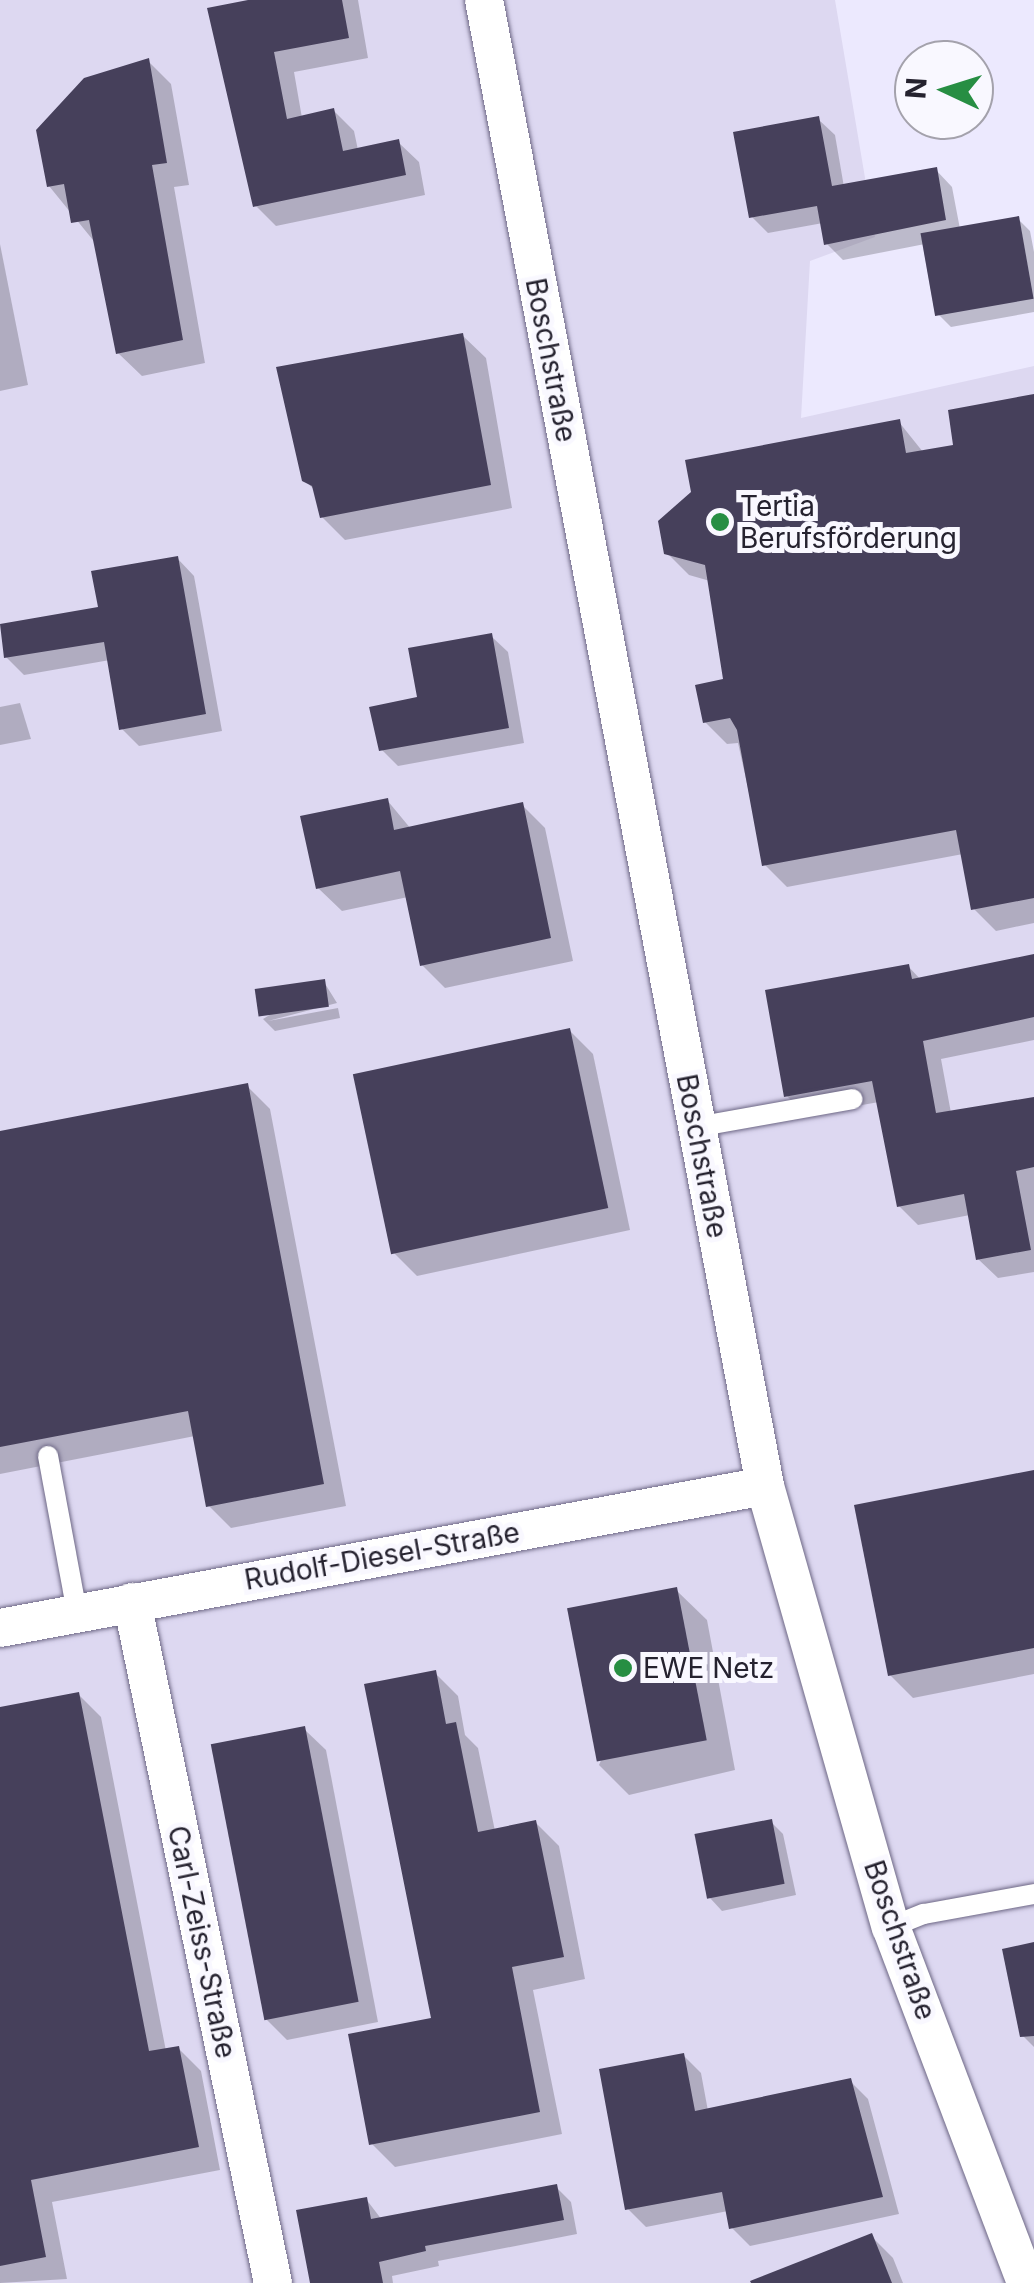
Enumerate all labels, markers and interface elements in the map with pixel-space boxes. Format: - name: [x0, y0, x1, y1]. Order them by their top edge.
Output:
- north arrow: [894, 40, 994, 140]
- text: N: [898, 76, 934, 100]
- street label: Boschstraße: [519, 275, 583, 445]
- place label: Tertia Berufsförderung: [740, 489, 957, 555]
- marker: Tertia Berufsförderung: [709, 511, 731, 533]
- street label: Boschstraße: [670, 1071, 734, 1241]
- street label: Rudolf-Diesel-Straße: [242, 1515, 522, 1597]
- place label: EWE Netz: [643, 1651, 774, 1685]
- marker: EWE Netz: [612, 1657, 634, 1679]
- street label: Carl-Zeiss-Straße: [161, 1823, 243, 2061]
- street label: Boschstraße: [857, 1856, 943, 2024]

